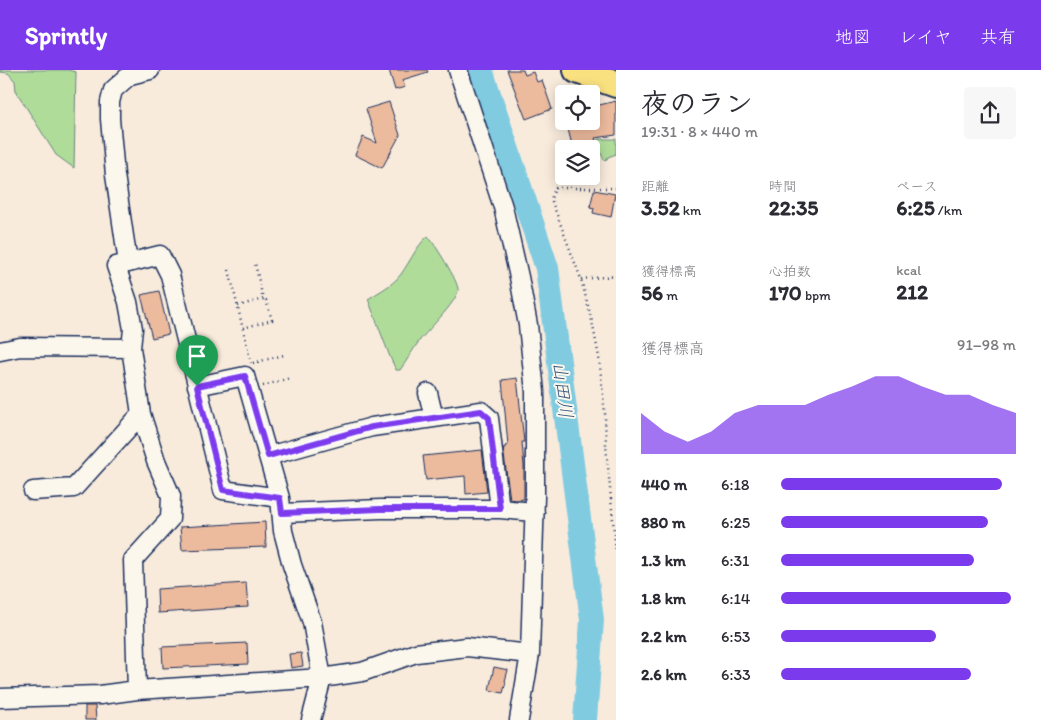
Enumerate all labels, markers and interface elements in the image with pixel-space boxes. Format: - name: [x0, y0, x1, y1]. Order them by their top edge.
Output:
- text: Sprintly: [25, 21, 107, 50]
- text: 地図: [835, 26, 871, 48]
- text: レイヤ: [899, 26, 952, 48]
- text: 共有: [980, 26, 1016, 48]
- map controls: [555, 85, 600, 185]
- button: locate: [555, 85, 600, 130]
- text: 夜のラン: [641, 86, 753, 120]
- button: share: [964, 87, 1016, 139]
- text: 19:31 · 8 × 440 m: [641, 122, 758, 141]
- button: layers: [555, 140, 600, 185]
- text: 距離: [641, 178, 669, 195]
- text: 時間: [769, 178, 797, 195]
- text: ペース: [896, 178, 938, 195]
- text: 3.52: [641, 195, 680, 220]
- text: 22:35: [769, 195, 818, 220]
- text: 6:25: [896, 195, 935, 220]
- text: km: [680, 202, 701, 219]
- text: /km: [935, 202, 962, 219]
- text: kcal: [896, 262, 921, 279]
- text: 獲得標高: [641, 263, 697, 280]
- text: 心拍数: [769, 263, 811, 280]
- text: 212: [896, 279, 928, 304]
- text: 56: [641, 280, 663, 305]
- text: 170: [769, 280, 802, 305]
- text: m: [663, 287, 678, 304]
- text: bpm: [802, 287, 831, 304]
- pin: [176, 335, 218, 386]
- text: 91–98 m: [957, 335, 1016, 354]
- text: 獲得標高: [641, 339, 705, 358]
- icon: arrive: [183, 342, 211, 370]
- water label: 山田川: [548, 360, 578, 420]
- text: 440 m: [641, 475, 687, 494]
- text: 6:18: [721, 475, 750, 494]
- text: 880 m: [641, 513, 685, 532]
- text: 6:25: [721, 513, 750, 532]
- text: 1.3 km: [641, 551, 686, 570]
- text: 6:31: [721, 551, 750, 570]
- text: 1.8 km: [641, 589, 686, 608]
- text: 6:14: [721, 589, 750, 608]
- text: 2.2 km: [641, 627, 687, 646]
- text: 6:53: [721, 627, 751, 646]
- text: 2.6 km: [641, 665, 687, 684]
- text: 6:33: [721, 665, 751, 684]

